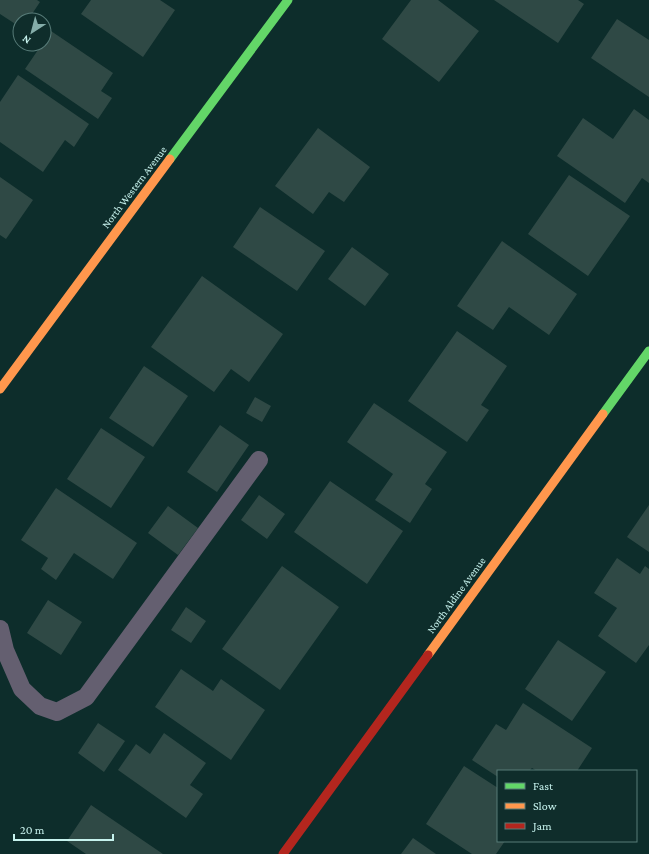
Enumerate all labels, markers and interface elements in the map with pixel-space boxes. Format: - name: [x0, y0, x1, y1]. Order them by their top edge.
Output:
- north arrow: [12, 12, 52, 52]
- text: N: [19, 33, 33, 47]
- street label: North Western Avenue: [99, 143, 169, 230]
- street label: North Aldine Avenue: [424, 554, 488, 635]
- legend: [497, 770, 637, 842]
- text: Fast: [533, 779, 554, 793]
- text: Slow: [533, 799, 557, 813]
- scale bar: [14, 816, 113, 842]
- text: Jam: [532, 819, 552, 833]
- text: 20 m: [20, 823, 45, 837]

